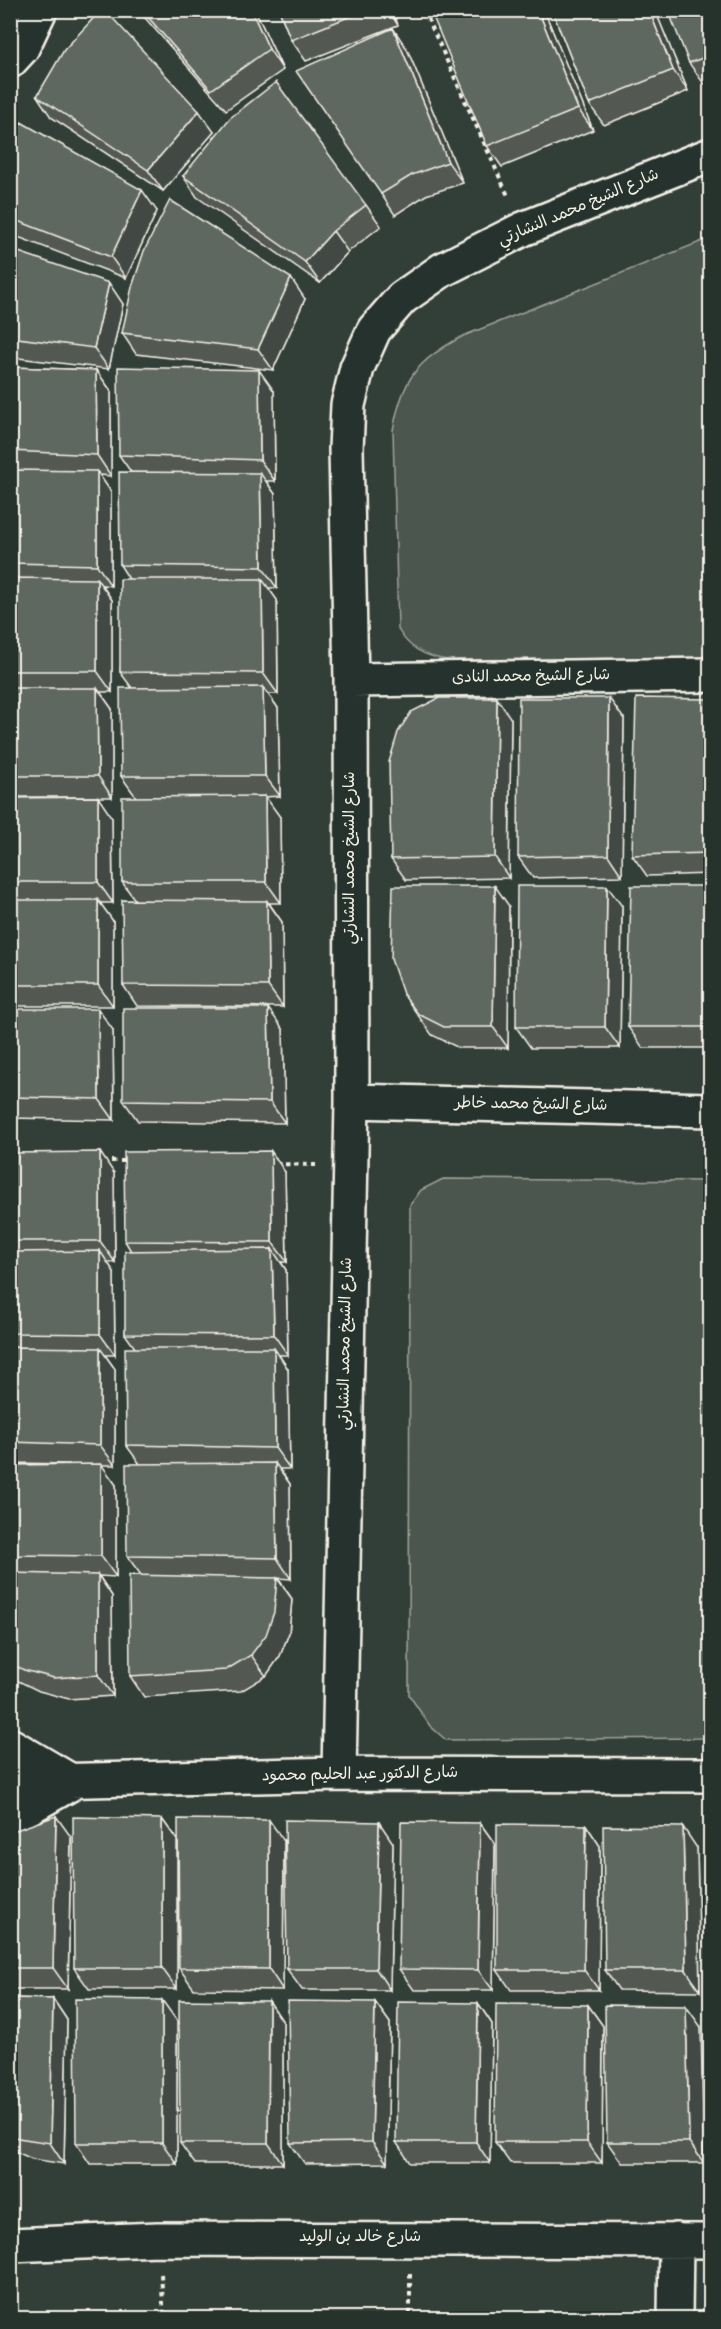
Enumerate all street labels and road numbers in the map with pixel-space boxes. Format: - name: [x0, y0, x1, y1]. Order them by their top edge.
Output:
- street label: شارع الشيخ محمد النشارتي: [496, 166, 663, 253]
- street label: شارع الشيخ محمد النادى: [452, 667, 610, 689]
- street label: شارع الشيخ محمد النشارتي: [342, 771, 363, 945]
- street label: شارع الشيخ محمد خاطر: [452, 1095, 608, 1117]
- street label: شارع الشيخ محمد النشارتي: [336, 1257, 360, 1431]
- street label: شارع الدكتور عبد الحليم محمود: [262, 1765, 458, 1787]
- street label: شارع خالد بن الوليد: [299, 2229, 421, 2248]

